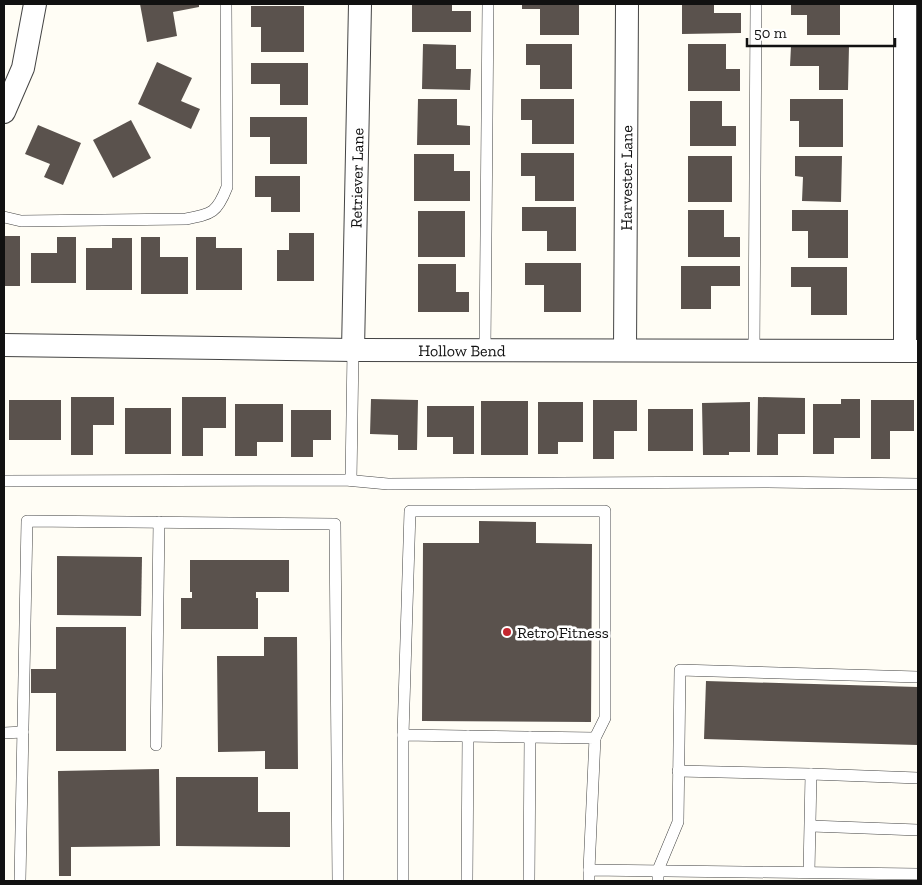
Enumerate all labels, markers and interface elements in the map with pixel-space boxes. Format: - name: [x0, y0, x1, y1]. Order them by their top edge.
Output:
- scale bar: [747, 15, 894, 47]
- text: 50 m: [754, 24, 787, 42]
- street label: Harvester Lane: [617, 125, 636, 231]
- street label: Retriever Lane: [346, 128, 367, 228]
- street label: Hollow Bend: [418, 341, 506, 360]
- place label: Retro Fitness: [517, 623, 609, 642]
- marker: Retro Fitness: [501, 626, 513, 638]

